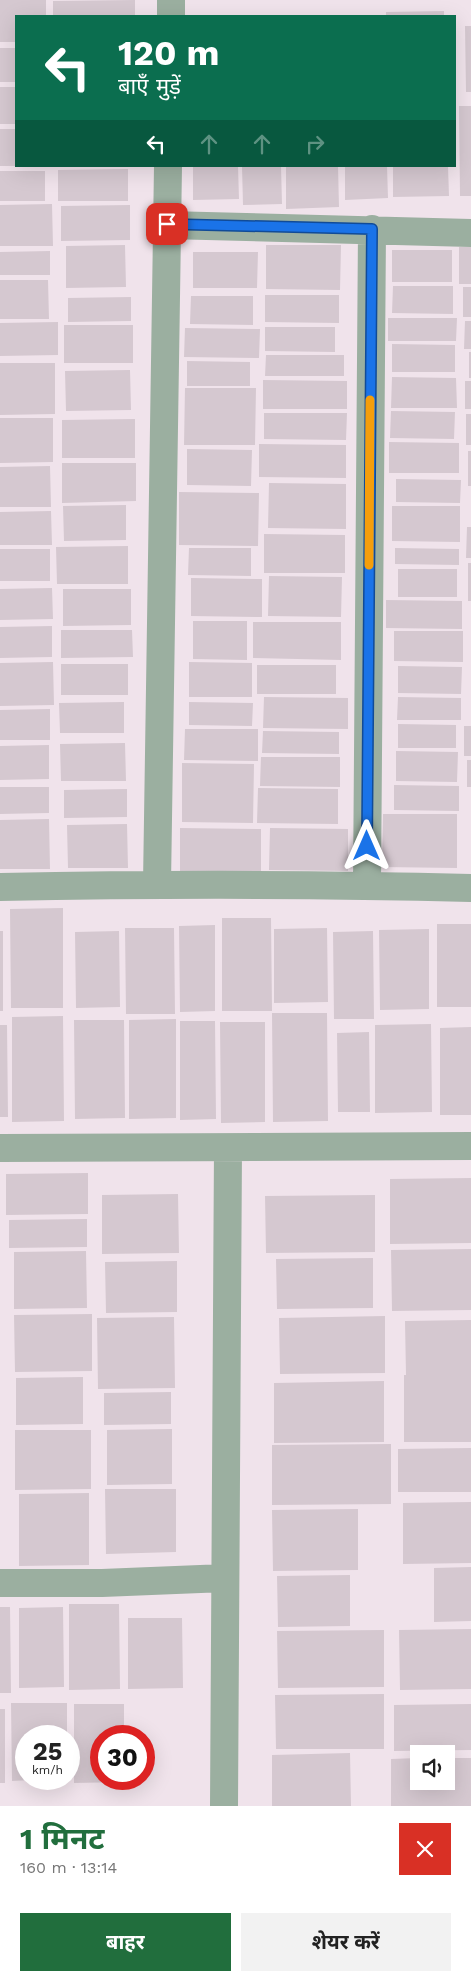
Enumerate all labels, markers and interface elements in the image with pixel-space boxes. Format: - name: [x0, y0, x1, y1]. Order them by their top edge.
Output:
- text: 120 m: [118, 32, 219, 74]
- icon: left: [35, 35, 100, 100]
- text: बाएँ मुड़ें: [118, 74, 181, 99]
- icon: left: [142, 130, 170, 158]
- icon: ahead: [195, 130, 223, 158]
- icon: ahead: [248, 130, 276, 158]
- icon: right: [301, 130, 329, 158]
- pin: [146, 203, 188, 245]
- icon: arrive: [153, 210, 181, 238]
- position arrow: [340, 819, 392, 871]
- speed limit sign: 30: [90, 1725, 155, 1790]
- text: 25: [33, 1737, 62, 1766]
- map controls: [410, 1745, 455, 1790]
- button: sound: [410, 1745, 455, 1790]
- text: km/h: [32, 1763, 63, 1777]
- text: 1 मिनट: [20, 1821, 104, 1856]
- button: close: [399, 1823, 451, 1875]
- text: 160 m · 13:14: [20, 1858, 117, 1877]
- button: बाहर: [20, 1913, 231, 1971]
- button: शेयर करें: [241, 1913, 451, 1971]

